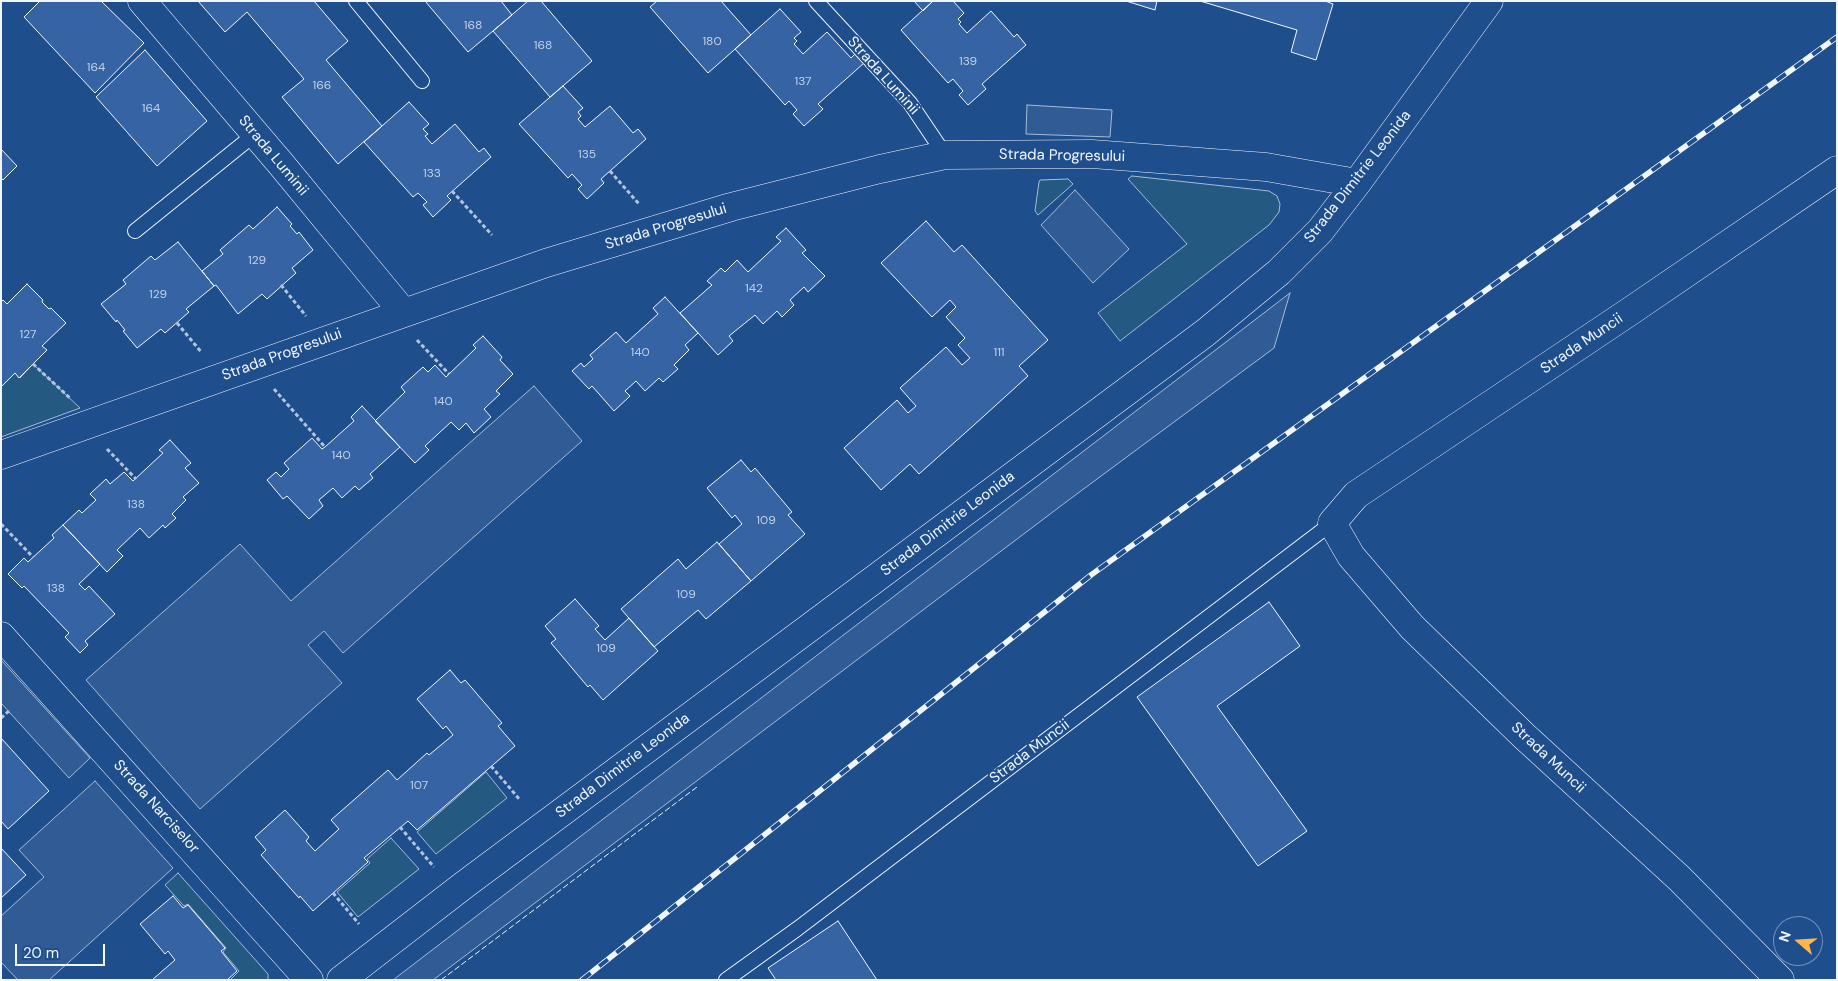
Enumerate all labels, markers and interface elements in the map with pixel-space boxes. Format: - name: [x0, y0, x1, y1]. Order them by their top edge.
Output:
- house number: 168: [464, 19, 482, 33]
- street label: Strada Luminii: [843, 33, 923, 119]
- house number: 180: [702, 35, 722, 49]
- house number: 168: [534, 39, 552, 53]
- house number: 139: [959, 55, 977, 69]
- house number: 164: [87, 61, 105, 75]
- house number: 137: [794, 75, 812, 89]
- house number: 166: [313, 79, 331, 93]
- house number: 164: [142, 102, 160, 116]
- street label: Strada Dimitrie Leonida: [1301, 107, 1415, 247]
- street label: Strada Luminii: [234, 112, 312, 200]
- street label: Strada Progresului: [999, 146, 1125, 166]
- house number: 135: [578, 148, 596, 162]
- house number: 133: [423, 167, 441, 181]
- street label: Strada Progresului: [603, 200, 729, 254]
- house number: 129: [248, 254, 266, 268]
- house number: 142: [745, 282, 763, 296]
- house number: 129: [149, 288, 167, 302]
- street label: Strada Muncii: [1537, 310, 1627, 378]
- street label: Strada Progresului: [220, 325, 344, 385]
- house number: 127: [20, 328, 36, 342]
- house number: 140: [630, 346, 650, 360]
- house number: 111: [993, 346, 1005, 360]
- house number: 140: [433, 395, 453, 409]
- house number: 140: [331, 449, 351, 463]
- street label: Strada Dimitrie Leonida: [877, 468, 1019, 580]
- house number: 138: [127, 498, 145, 512]
- house number: 109: [756, 514, 776, 528]
- house number: 138: [47, 582, 65, 596]
- house number: 109: [676, 588, 696, 602]
- house number: 109: [596, 642, 616, 656]
- street label: Strada Dimitrie Leonida: [552, 710, 694, 822]
- street label: Strada Muncii: [986, 716, 1074, 788]
- street label: Strada Muncii: [1507, 719, 1589, 797]
- street label: Strada Narciselor: [109, 757, 203, 857]
- house number: 107: [410, 779, 428, 793]
- north arrow: [1773, 916, 1823, 966]
- text: N: [1775, 929, 1795, 944]
- scale bar: [18, 934, 108, 966]
- text: 20 m: [23, 943, 59, 963]

